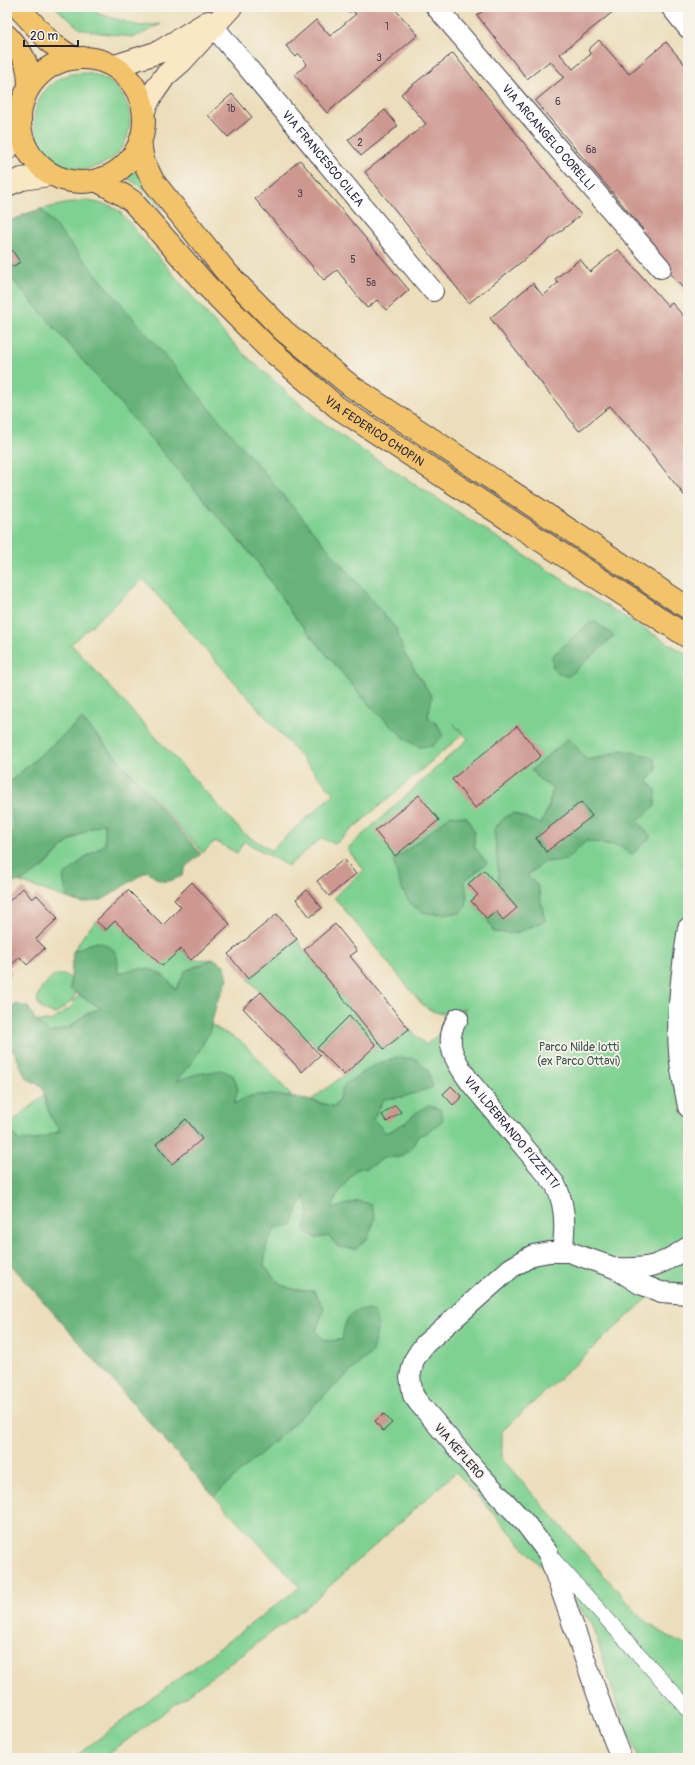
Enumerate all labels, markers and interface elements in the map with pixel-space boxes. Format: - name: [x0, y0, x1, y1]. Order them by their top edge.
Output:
- house number: 1: [385, 21, 389, 33]
- scale bar: [24, 22, 78, 48]
- text: 20 m: [30, 29, 59, 44]
- house number: 3: [376, 52, 382, 64]
- street label: VIA ARCANGELO CORELLI: [498, 82, 598, 194]
- house number: 6: [555, 96, 561, 108]
- house number: 1b: [227, 103, 235, 115]
- street label: VIA FRANCESCO CILEA: [279, 108, 367, 210]
- house number: 2: [357, 137, 363, 149]
- house number: 6a: [586, 144, 597, 156]
- house number: 3: [297, 188, 303, 200]
- house number: 5: [350, 254, 356, 266]
- house number: 5a: [366, 277, 376, 289]
- street label: VIA FEDERICO CHOPIN: [321, 393, 427, 470]
- park label: Parco Nilde Iotti (ex Parco Ottavi): [537, 1040, 621, 1069]
- street label: VIA ILDEBRANDO PIZZETTI: [460, 1074, 563, 1191]
- street label: VIA KEPLERO: [430, 1421, 487, 1482]

